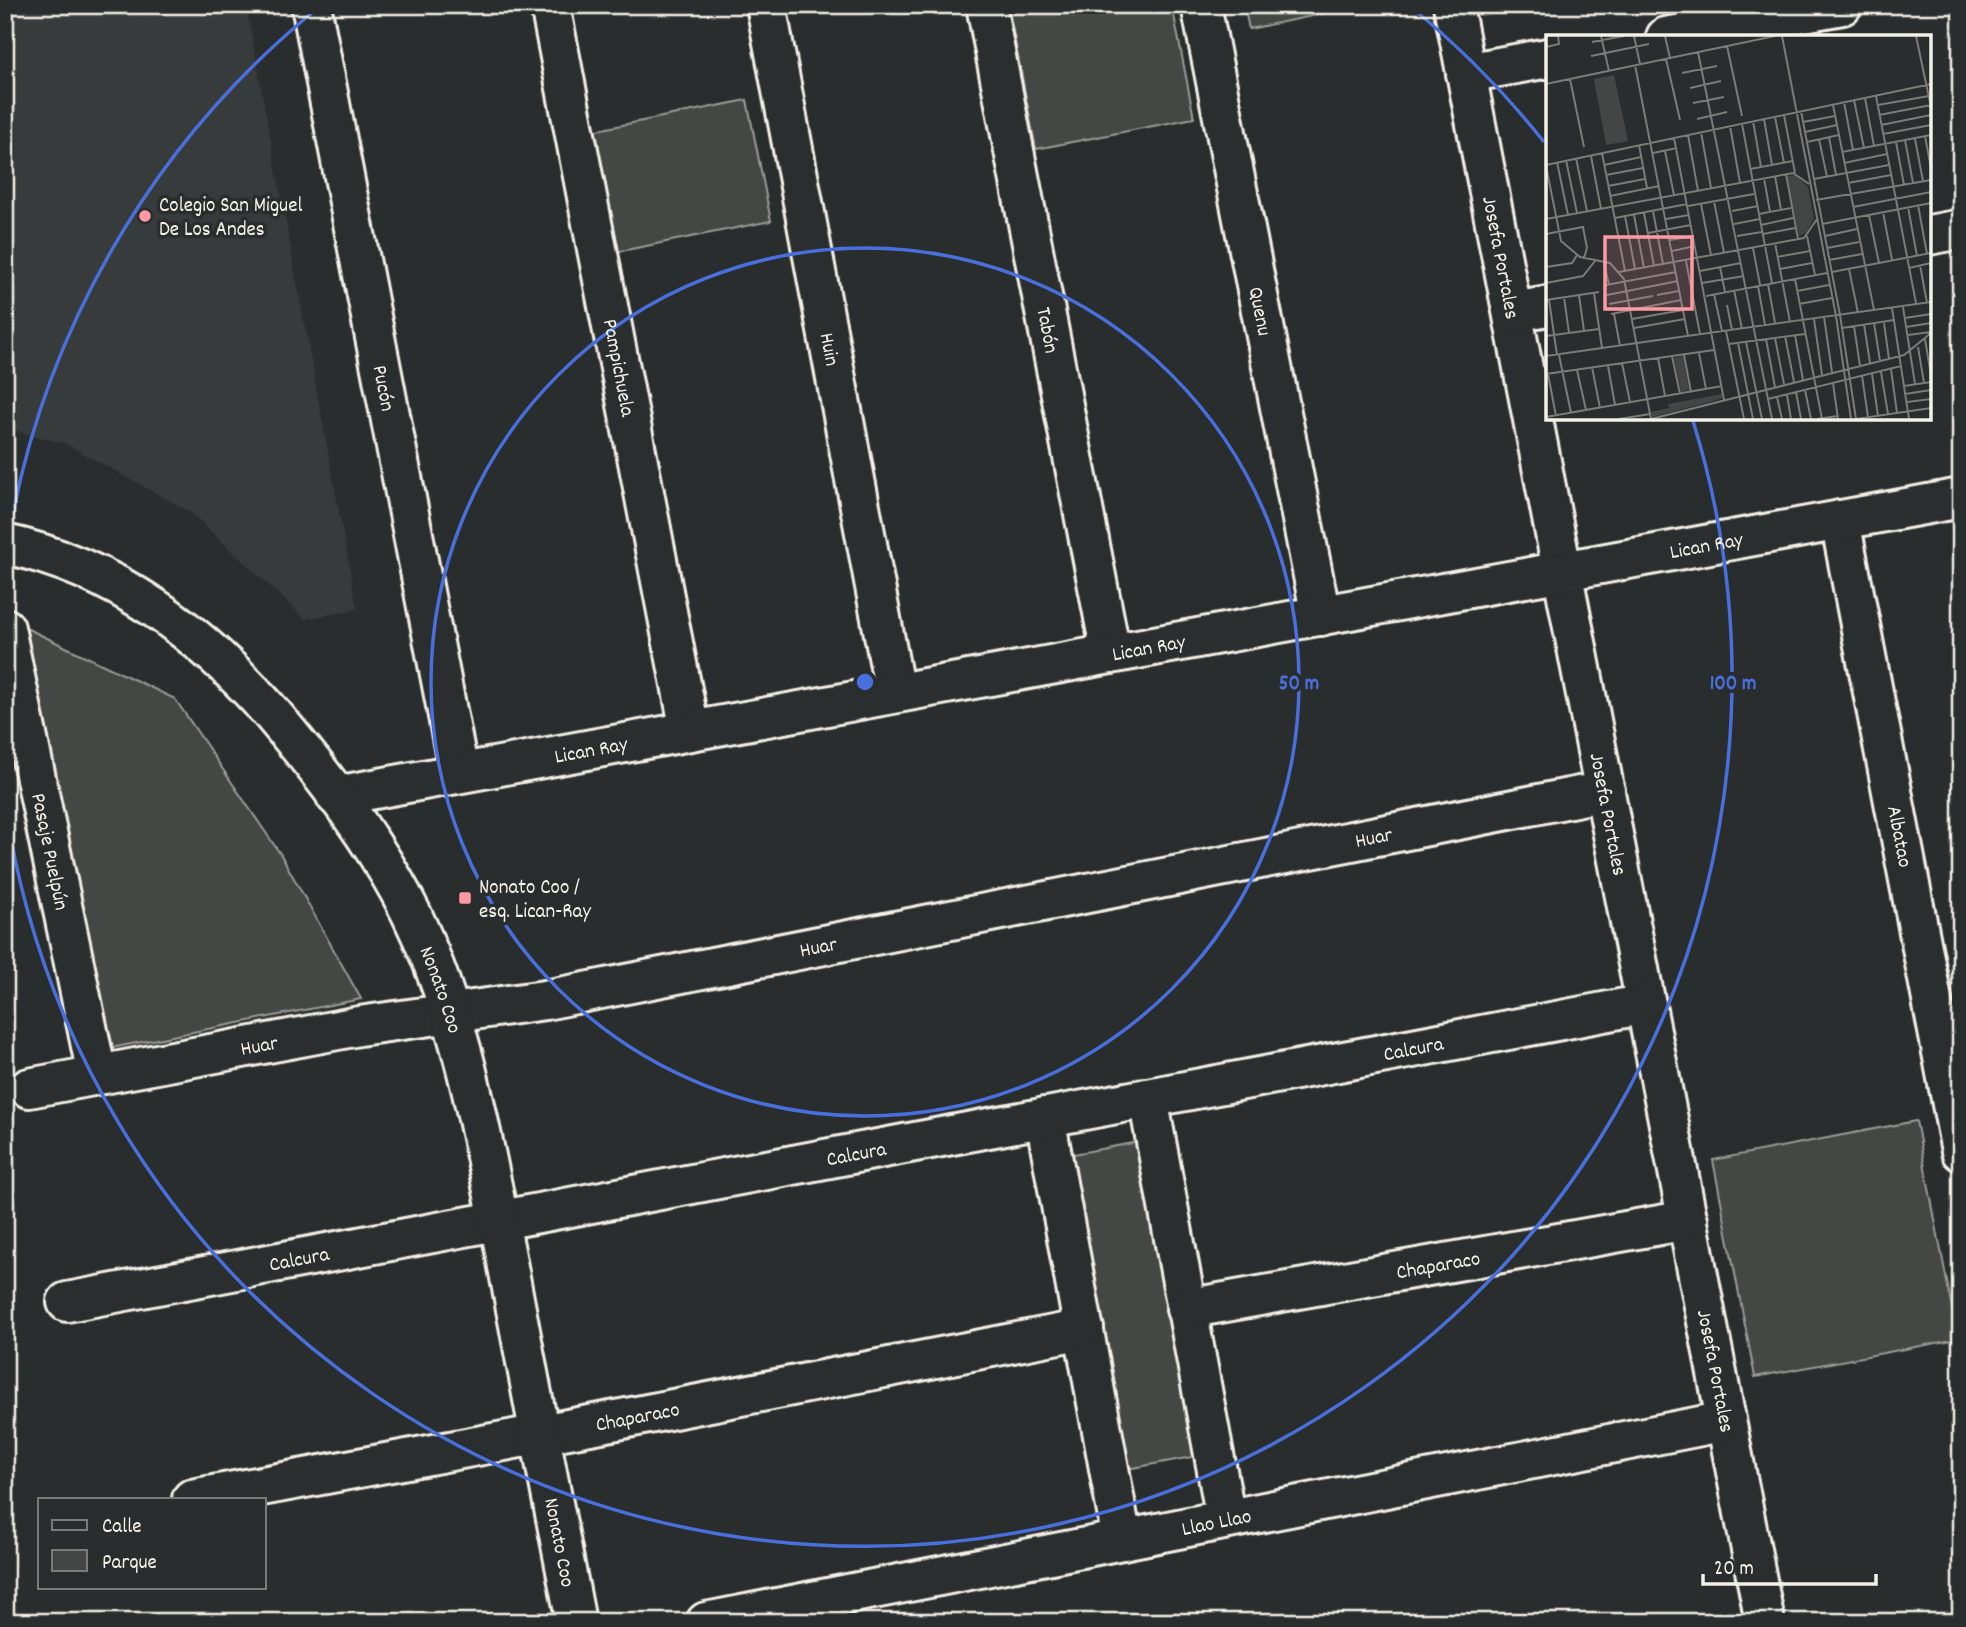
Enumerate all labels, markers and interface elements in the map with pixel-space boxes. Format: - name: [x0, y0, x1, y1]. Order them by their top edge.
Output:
- inset map: [1546, 35, 1931, 420]
- place label: Colegio San Miguel De Los Andes: [159, 192, 302, 246]
- street label: Josefa Portales: [1472, 194, 1525, 322]
- marker: Colegio San Miguel De Los Andes: [137, 208, 153, 224]
- street label: Quenu: [1239, 285, 1278, 339]
- street label: Tabón: [1027, 305, 1065, 356]
- street label: Pampichuela: [593, 317, 641, 420]
- street label: Huin: [810, 330, 845, 369]
- street label: Pucón: [363, 363, 401, 414]
- street label: Lican Ray: [1668, 526, 1746, 569]
- street label: Lican Ray: [1110, 628, 1189, 671]
- centre of rings: [853, 670, 877, 694]
- text: 50 m: [1279, 670, 1319, 700]
- text: 100 m: [1710, 670, 1756, 700]
- street label: Lican Ray: [552, 731, 631, 774]
- street label: Josefa Portales: [1580, 751, 1633, 879]
- street label: Pasaje Puelpún: [21, 791, 75, 913]
- street label: Albatao: [1877, 803, 1918, 870]
- street label: Huar: [1353, 821, 1396, 858]
- place label: Nonato Coo / esq. Lican-Ray: [479, 874, 591, 928]
- marker: Nonato Coo / esq. Lican-Ray: [457, 890, 473, 906]
- street label: Huar: [797, 931, 840, 967]
- street label: Nonato Coo: [410, 942, 468, 1037]
- street label: Huar: [238, 1030, 281, 1066]
- street label: Calcura: [1381, 1030, 1447, 1071]
- street label: Calcura: [824, 1135, 890, 1176]
- street label: Calcura: [267, 1241, 333, 1282]
- street label: Chaparaco: [1394, 1245, 1483, 1289]
- street label: Josefa Portales: [1687, 1307, 1740, 1435]
- street label: Chaparaco: [593, 1396, 682, 1442]
- street label: Nonato Coo: [534, 1496, 581, 1590]
- legend: [38, 1498, 266, 1588]
- street label: Llao Llao: [1179, 1503, 1254, 1546]
- text: Calle: [102, 1513, 141, 1543]
- scale bar: [1703, 1543, 1877, 1587]
- text: Parque: [102, 1549, 157, 1579]
- text: 20 m: [1714, 1555, 1754, 1585]

